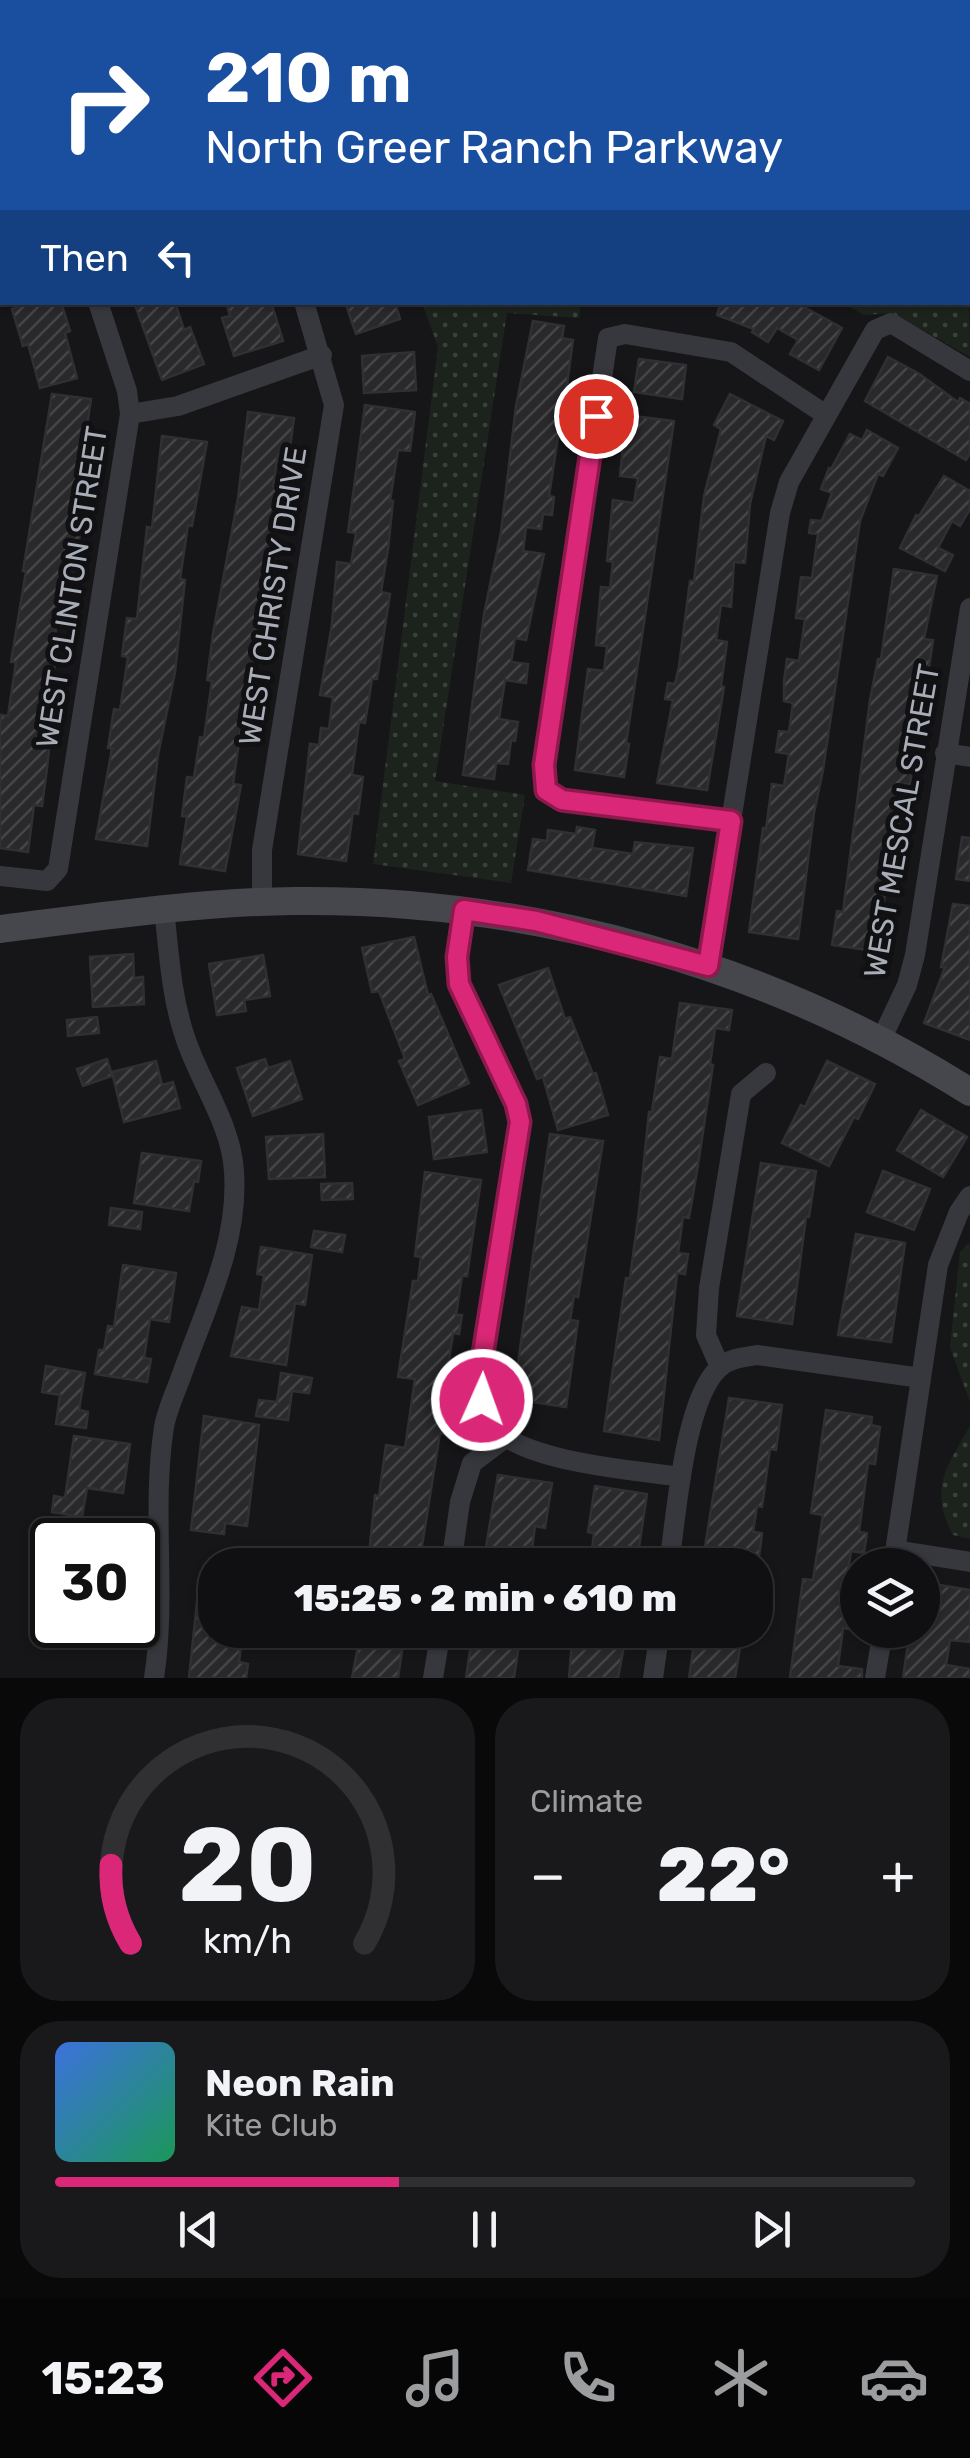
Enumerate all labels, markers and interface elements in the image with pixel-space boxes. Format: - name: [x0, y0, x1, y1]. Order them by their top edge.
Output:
- text: 210 m: [205, 37, 412, 120]
- icon: right: [40, 40, 170, 170]
- text: North Greer Ranch Parkway: [205, 121, 783, 174]
- icon: left: [149, 230, 204, 285]
- text: Then: [40, 235, 129, 281]
- pin: [554, 374, 639, 459]
- icon: arrive: [569, 389, 624, 444]
- street label: WEST CLINTON STREET: [29, 424, 115, 750]
- street label: WEST CHRISTY DRIVE: [232, 444, 314, 748]
- street label: WEST MESCAL STREET: [857, 661, 947, 981]
- position arrow: [430, 1348, 534, 1452]
- speed limit sign: 30: [30, 1518, 160, 1648]
- map controls: [840, 1548, 940, 1648]
- button: layers: [840, 1548, 940, 1648]
- text: 15:25 · 2 min · 610 m: [294, 1575, 677, 1621]
- text: Climate: [530, 1782, 643, 1820]
- text: 20: [178, 1804, 317, 1927]
- text: 22°: [657, 1831, 790, 1920]
- text: −: [530, 1843, 566, 1908]
- text: +: [881, 1843, 915, 1908]
- text: km/h: [203, 1920, 292, 1962]
- text: Neon Rain: [205, 2060, 395, 2106]
- text: Kite Club: [205, 2106, 338, 2144]
- icon: previous: [171, 2202, 226, 2257]
- icon: pause: [457, 2202, 512, 2257]
- icon: next: [744, 2202, 799, 2257]
- icon: directions: [248, 2343, 318, 2413]
- icon: music: [400, 2343, 470, 2413]
- icon: phone: [553, 2343, 623, 2413]
- icon: climate: [706, 2343, 776, 2413]
- icon: car: [859, 2343, 929, 2413]
- text: 15:23: [41, 2352, 165, 2405]

